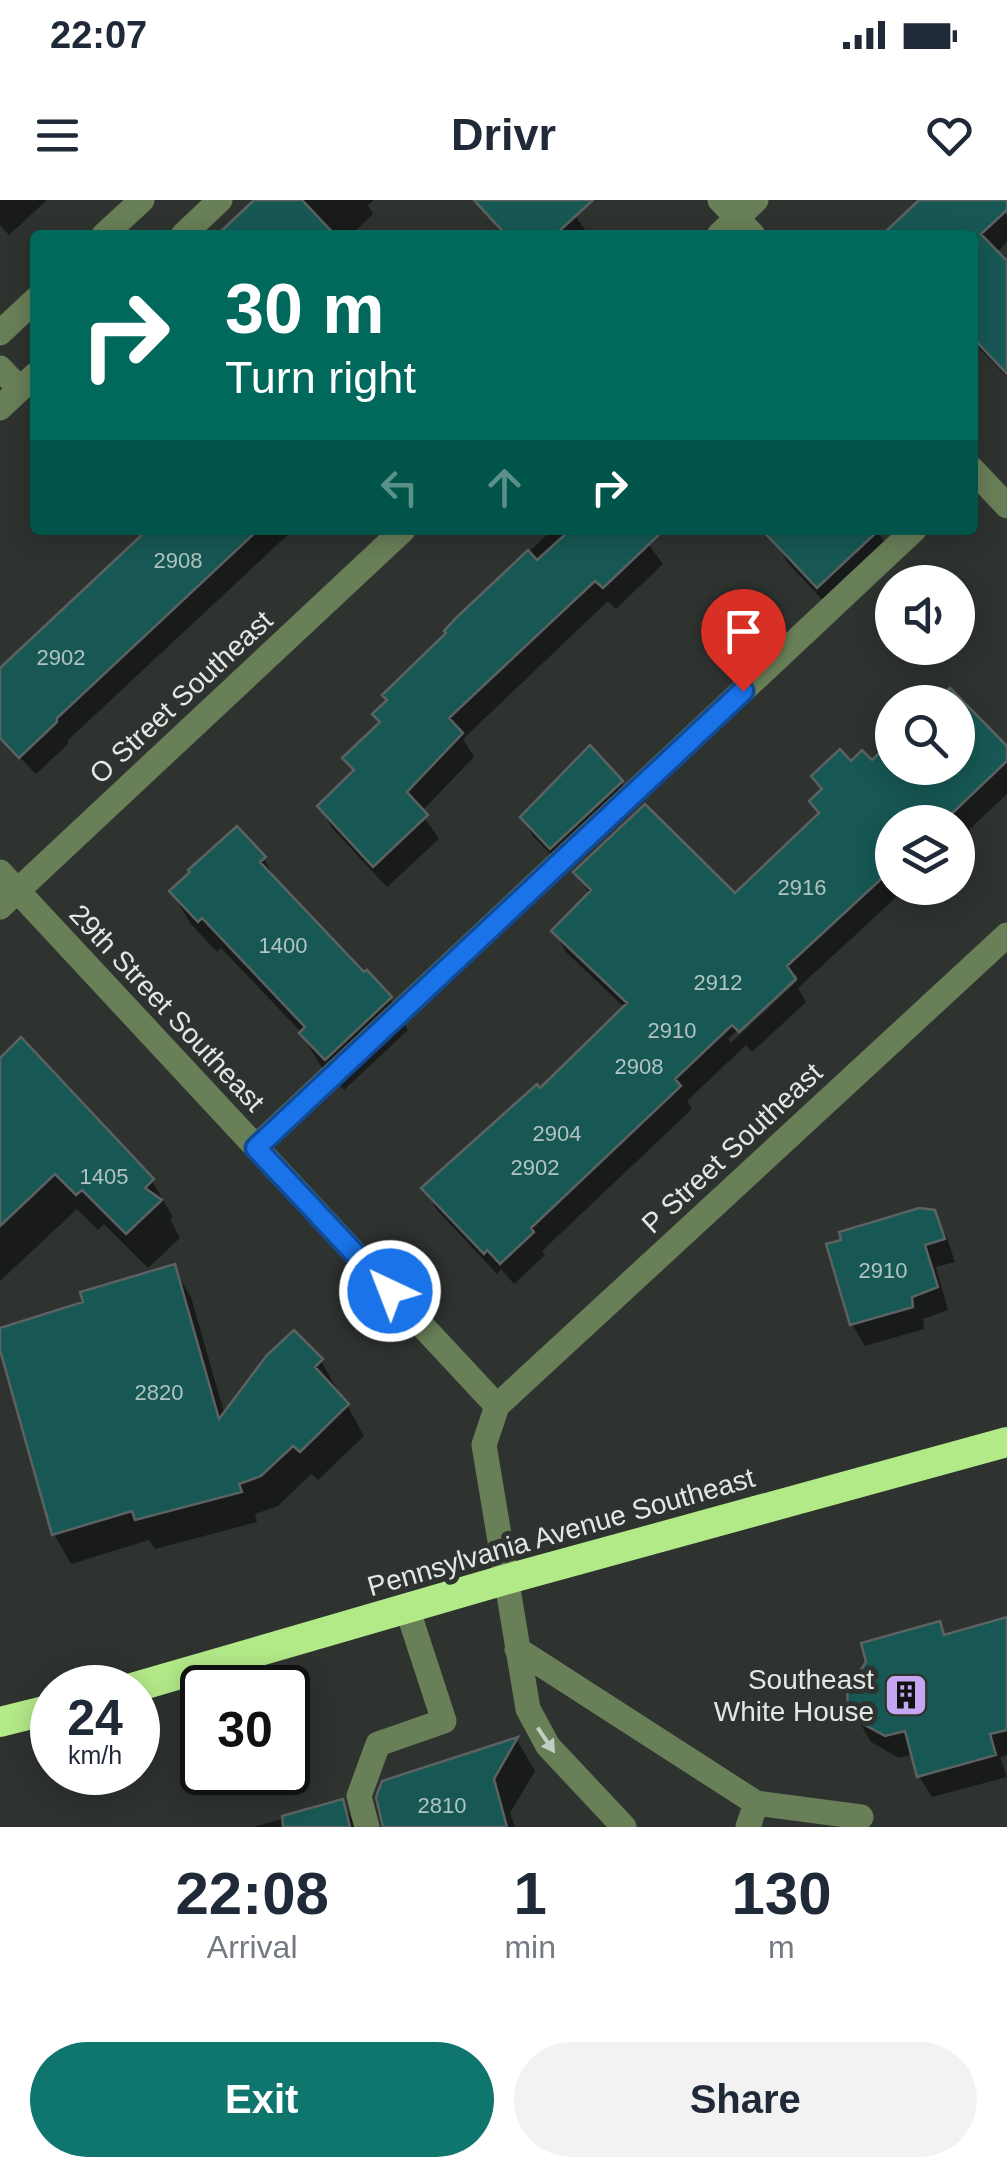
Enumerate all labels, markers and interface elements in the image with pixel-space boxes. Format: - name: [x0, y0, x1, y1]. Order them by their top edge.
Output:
- text: 22:07: [50, 14, 147, 56]
- icon: menu: [30, 108, 85, 163]
- icon: heart: [922, 108, 977, 163]
- text: Drivr: [451, 109, 556, 160]
- icon: right: [60, 270, 190, 400]
- text: 30 m: [225, 270, 385, 348]
- text: Turn right: [225, 352, 416, 403]
- icon: left: [372, 460, 427, 515]
- icon: ahead: [477, 460, 532, 515]
- icon: right: [582, 460, 637, 515]
- house number: 2908: [154, 548, 202, 573]
- map controls: [875, 565, 975, 905]
- button: sound: [875, 565, 975, 665]
- pin: [701, 589, 786, 692]
- street label: O Street Southeast: [83, 604, 279, 790]
- icon: arrive: [716, 604, 771, 659]
- house number: 2902: [37, 645, 85, 670]
- button: search: [875, 685, 975, 785]
- button: layers: [875, 805, 975, 905]
- house number: 2916: [778, 875, 826, 900]
- street label: 29th Street Southeast: [63, 898, 271, 1118]
- house number: 1400: [259, 933, 307, 958]
- house number: 2912: [694, 970, 742, 995]
- house number: 2910: [648, 1018, 696, 1043]
- house number: 2908: [615, 1054, 663, 1079]
- street label: P Street Southeast: [636, 1057, 828, 1239]
- house number: 2904: [533, 1121, 581, 1146]
- house number: 2902: [511, 1155, 559, 1180]
- house number: 1405: [80, 1164, 128, 1189]
- position arrow: [338, 1239, 442, 1343]
- house number: 2910: [859, 1258, 907, 1283]
- house number: 2820: [135, 1380, 183, 1405]
- street label: Pennsylvania Avenue Southeast: [364, 1462, 758, 1602]
- place label: Southeast White House: [714, 1664, 874, 1727]
- speed limit sign: 30: [180, 1665, 310, 1795]
- building icon: Southeast White House: [883, 1672, 929, 1718]
- text: 24: [67, 1690, 123, 1746]
- one-way arrow: [537, 1726, 555, 1753]
- text: km/h: [68, 1741, 122, 1769]
- house number: 2810: [418, 1793, 466, 1818]
- text: 22:08: [175, 1860, 329, 1927]
- text: 1: [513, 1860, 547, 1927]
- text: 130: [731, 1860, 832, 1927]
- text: Arrival: [207, 1929, 298, 1965]
- text: min: [504, 1929, 556, 1965]
- text: m: [768, 1929, 795, 1965]
- button: Exit: [30, 2042, 494, 2157]
- button: Share: [514, 2042, 977, 2157]

